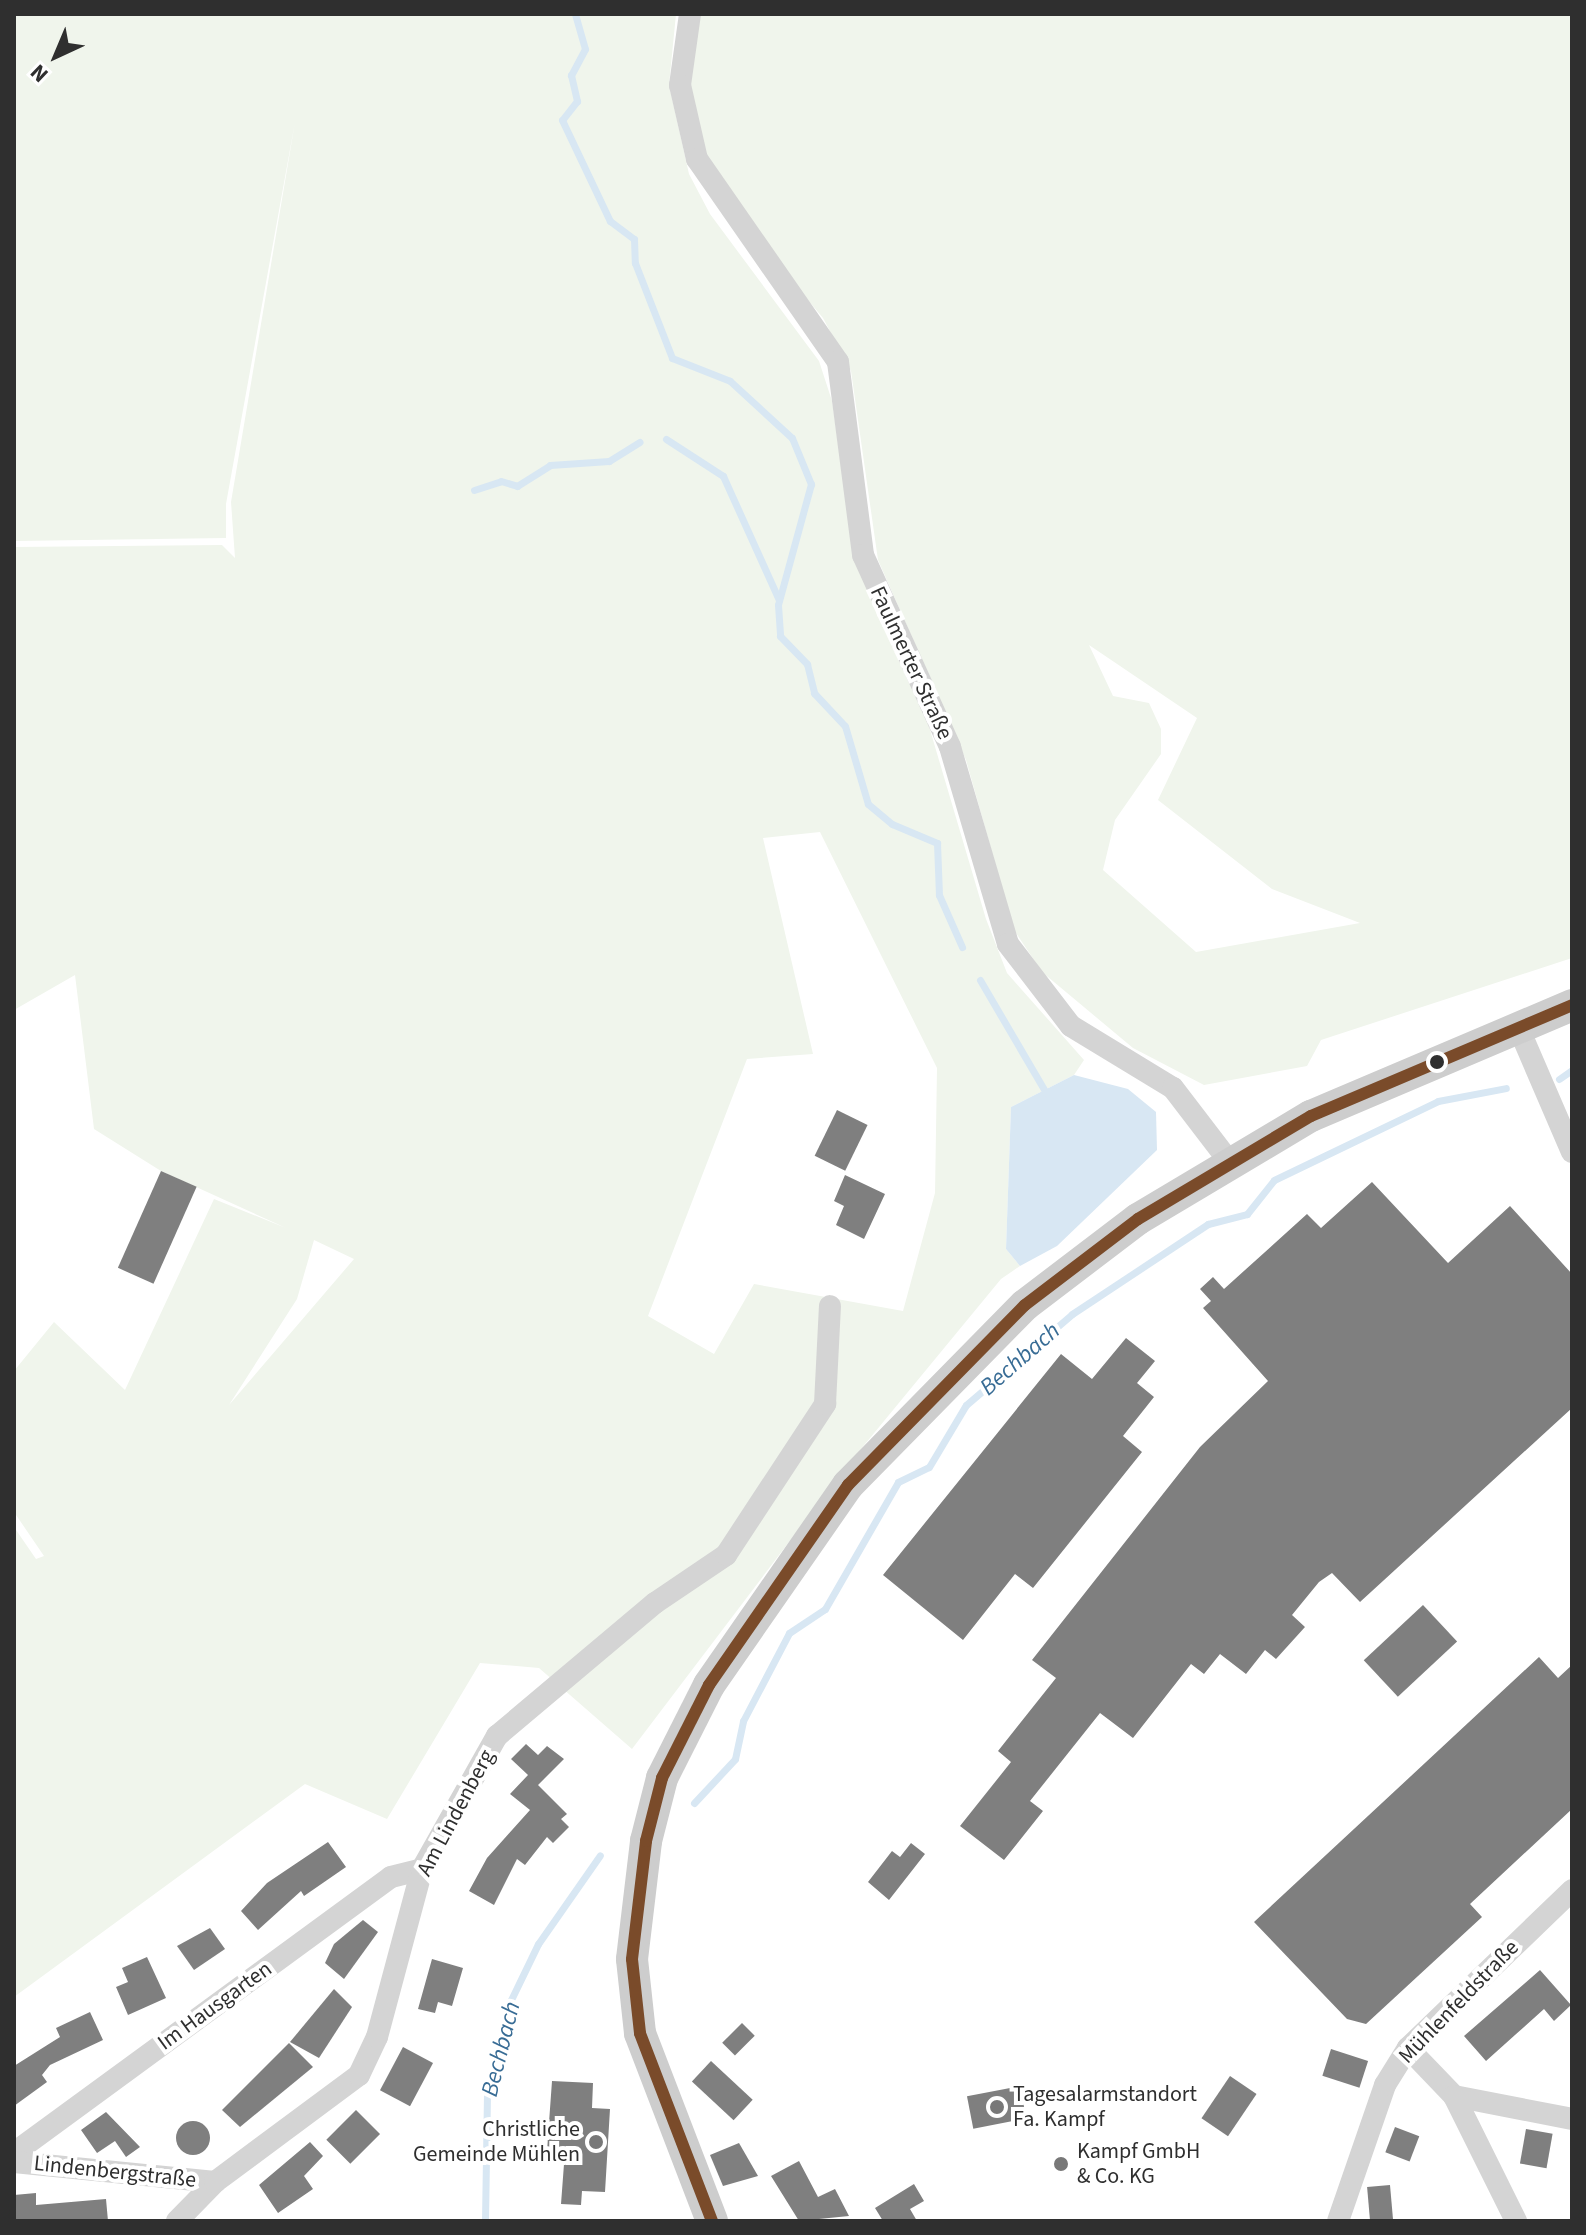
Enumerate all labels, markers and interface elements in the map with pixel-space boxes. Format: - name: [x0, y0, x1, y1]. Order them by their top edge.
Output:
- north arrow: [16, 16, 96, 96]
- text: N: [23, 57, 56, 90]
- street label: Faulmerter Straße: [864, 582, 958, 744]
- unlabelled marker: [1429, 1054, 1445, 1070]
- water label: Bechbach: [974, 1316, 1066, 1402]
- street label: Am Lindenberg: [412, 1745, 500, 1881]
- street label: Mühlenfeldstraße: [1393, 1935, 1525, 2069]
- street label: Im Hausgarten: [153, 1956, 277, 2056]
- water label: Bechbach: [475, 1999, 527, 2099]
- place label: Tagesalarmstandort Fa. Kampf: [1013, 2081, 1197, 2132]
- marker: Tagesalarmstandort Fa. Kampf: [988, 2098, 1006, 2116]
- place label: Christliche Gemeinde Mühlen: [413, 2116, 580, 2168]
- marker: Christliche Gemeinde Mühlen: [587, 2133, 605, 2151]
- place label: Kampf GmbH & Co. KG: [1077, 2138, 1200, 2190]
- street label: Lindenbergstraße: [33, 2150, 197, 2194]
- marker: Kampf GmbH & Co. KG: [1052, 2155, 1070, 2173]

